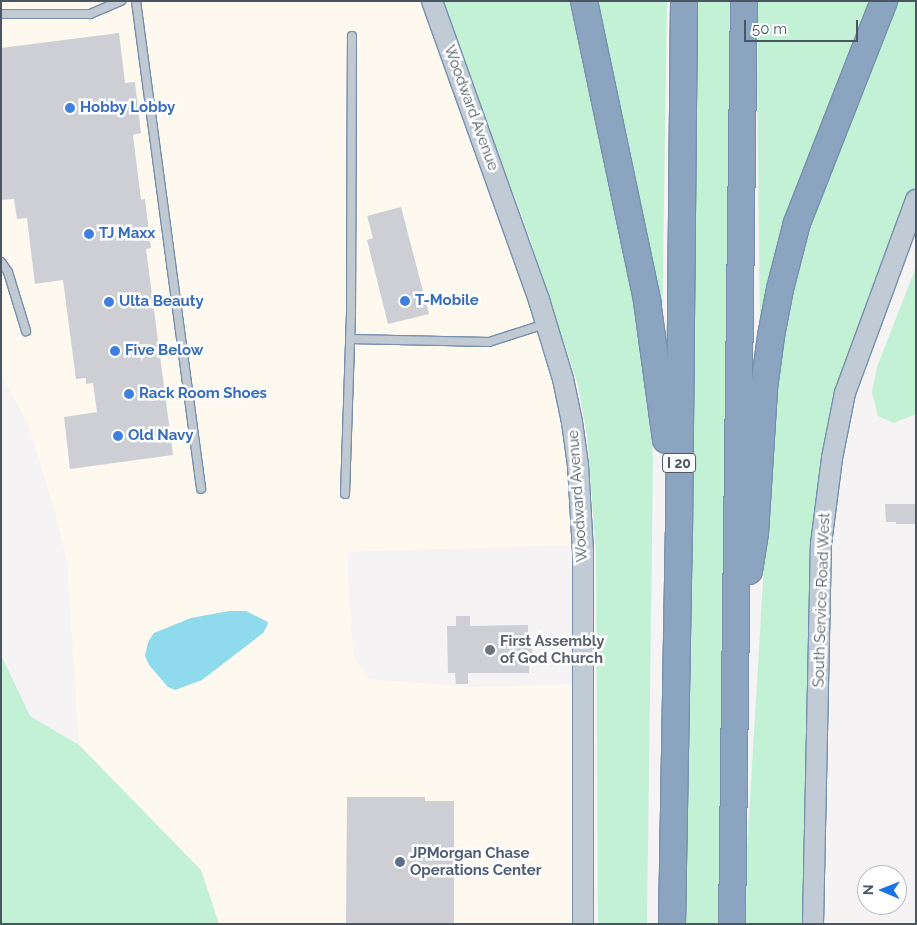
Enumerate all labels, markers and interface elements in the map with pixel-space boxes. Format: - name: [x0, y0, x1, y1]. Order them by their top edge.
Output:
- scale bar: [747, 10, 861, 42]
- text: 50 m: [752, 20, 787, 38]
- street label: Woodward Avenue: [440, 42, 502, 174]
- place label: Hobby Lobby: [80, 99, 176, 117]
- marker: Hobby Lobby: [64, 102, 76, 114]
- place label: TJ Maxx: [99, 225, 155, 243]
- marker: TJ Maxx: [83, 228, 95, 240]
- place label: T-Mobile: [415, 292, 479, 310]
- place label: Ulta Beauty: [119, 293, 204, 311]
- marker: T-Mobile: [399, 295, 411, 307]
- marker: Ulta Beauty: [103, 296, 115, 308]
- place label: Five Below: [125, 342, 203, 360]
- marker: Five Below: [109, 345, 121, 357]
- place label: Rack Room Shoes: [139, 385, 267, 403]
- marker: Rack Room Shoes: [123, 388, 135, 400]
- place label: Old Navy: [128, 427, 194, 445]
- street label: Woodward Avenue: [564, 429, 592, 563]
- marker: Old Navy: [112, 430, 124, 442]
- road number: I 20: [662, 452, 696, 474]
- street label: South Service Road West: [810, 512, 834, 688]
- place label: First Assembly of God Church: [500, 632, 605, 667]
- marker: First Assembly of God Church: [484, 644, 496, 656]
- place label: JPMorgan Chase Operations Center: [410, 844, 542, 879]
- marker: JPMorgan Chase Operations Center: [394, 856, 406, 868]
- north arrow: [857, 865, 907, 915]
- text: N: [860, 884, 876, 895]

